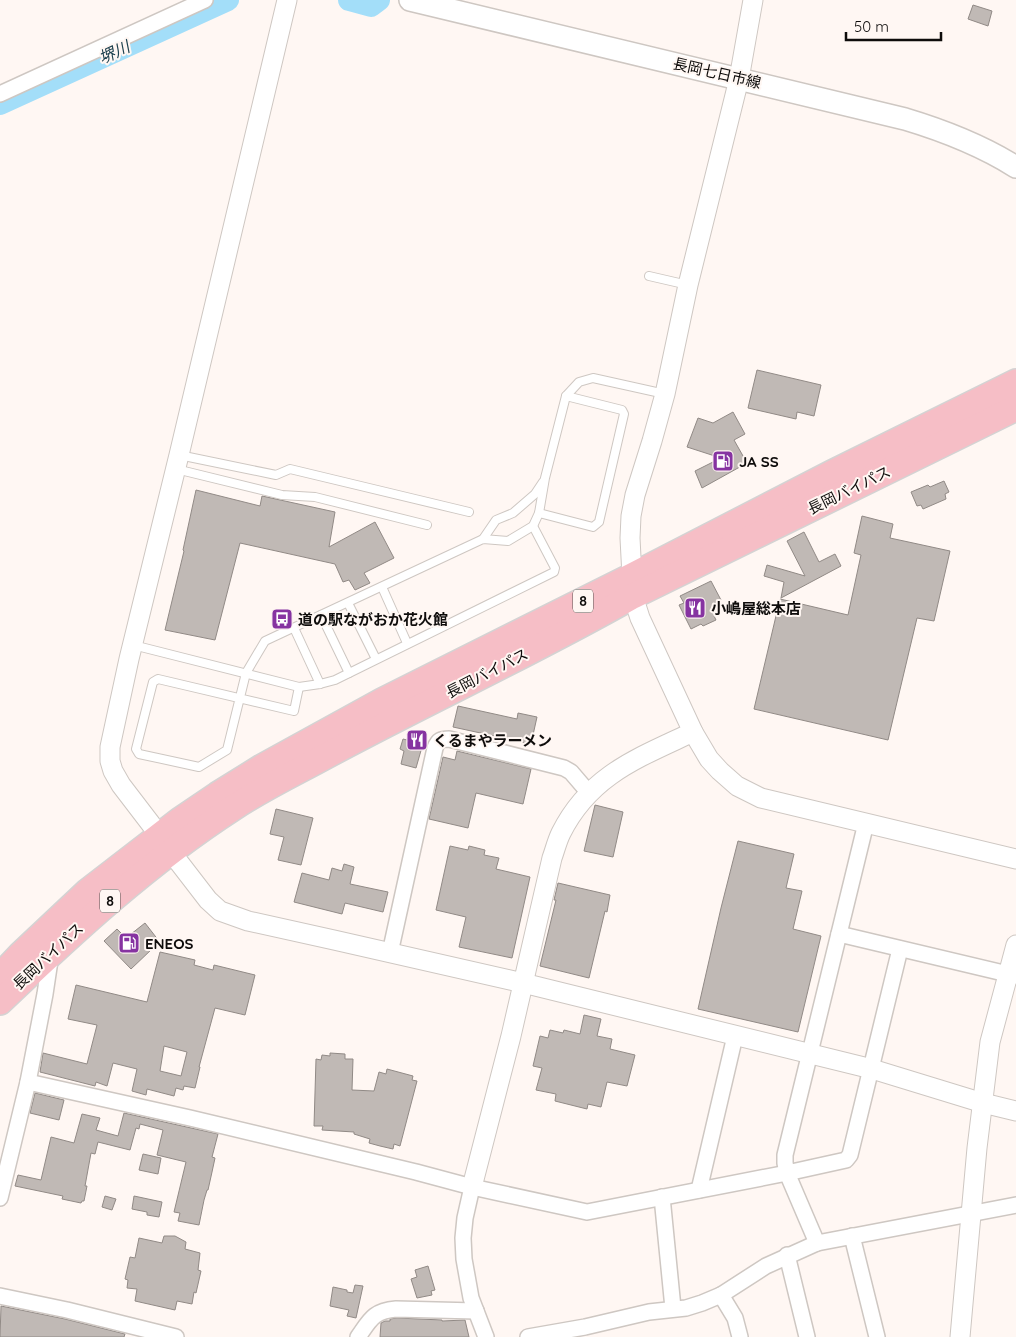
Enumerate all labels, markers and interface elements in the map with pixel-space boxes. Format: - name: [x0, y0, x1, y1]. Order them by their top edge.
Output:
- scale bar: [846, 10, 941, 42]
- text: 50 m: [854, 17, 889, 36]
- water label: 堺川: [95, 35, 135, 68]
- street label: 長岡七日市線: [671, 54, 763, 92]
- fuel station icon: JA SS: [711, 449, 735, 473]
- place label: JA SS: [739, 452, 779, 471]
- street label: 長岡バイパス: [805, 462, 893, 518]
- road number: 8: [573, 590, 593, 612]
- restaurant icon: 小嶋屋総本店: [683, 596, 707, 620]
- place label: 小嶋屋総本店: [711, 599, 801, 618]
- bus stop icon: 道の駅ながおか花火館: [270, 607, 294, 631]
- place label: 道の駅ながおか花火館: [298, 610, 448, 629]
- street label: 長岡バイパス: [443, 644, 531, 702]
- restaurant icon: くるまやラーメン: [405, 728, 429, 752]
- place label: くるまやラーメン: [433, 731, 552, 750]
- road number: 8: [100, 889, 120, 912]
- street label: 長岡バイパス: [9, 918, 87, 994]
- fuel station icon: ENEOS: [117, 931, 141, 955]
- place label: ENEOS: [145, 934, 194, 953]

